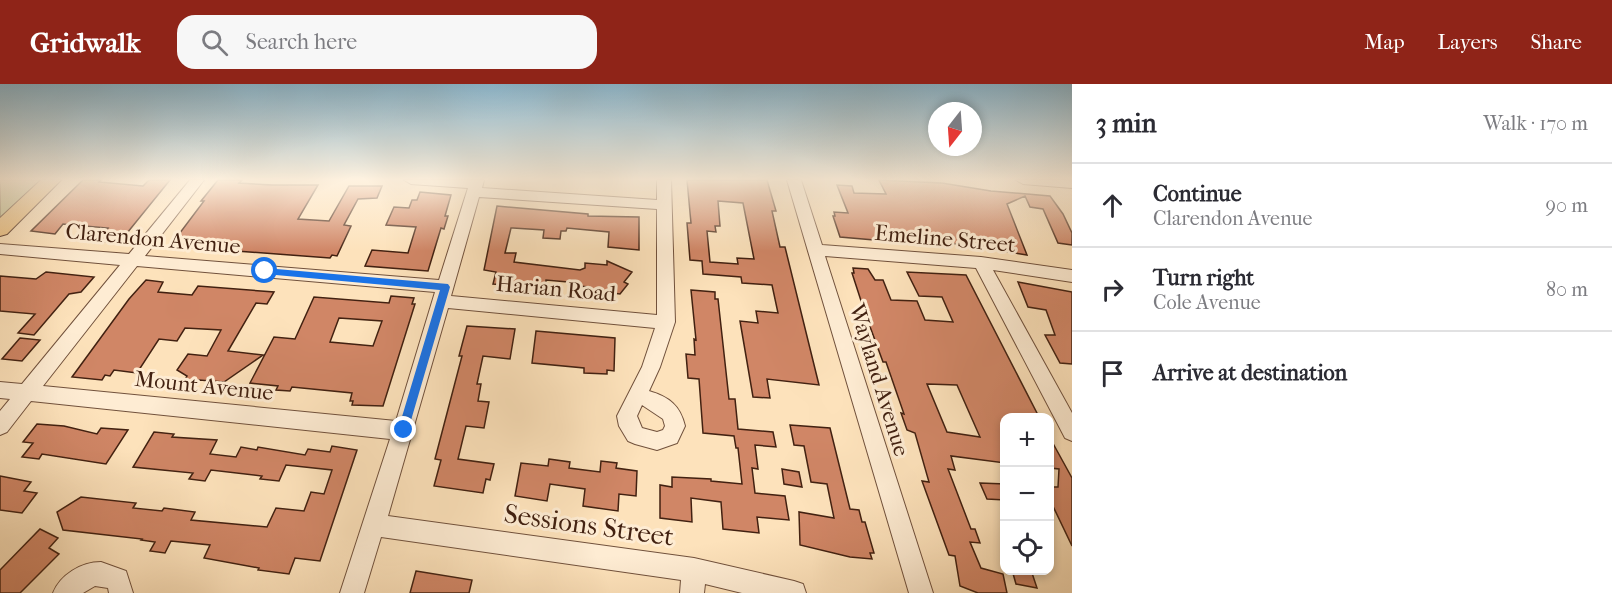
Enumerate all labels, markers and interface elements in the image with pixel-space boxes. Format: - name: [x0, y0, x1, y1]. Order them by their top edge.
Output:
- search box: [177, 15, 597, 69]
- text: Gridwalk: [30, 26, 141, 59]
- icon: search: [198, 26, 231, 59]
- text: Search here: [246, 29, 357, 55]
- text: Map: [1364, 30, 1405, 54]
- text: Layers: [1438, 30, 1497, 54]
- text: Share: [1530, 30, 1582, 54]
- north arrow: [928, 102, 982, 156]
- text: 3 min: [1096, 108, 1157, 139]
- text: Walk · 170 m: [1483, 112, 1588, 135]
- text: Continue: [1153, 181, 1242, 207]
- icon: ahead: [1096, 189, 1129, 222]
- text: 90 m: [1546, 194, 1588, 217]
- text: Clarendon Avenue: [1153, 207, 1312, 230]
- street label: Clarendon Avenue: [65, 218, 242, 260]
- street label: Emeline Street: [873, 220, 1017, 258]
- route start: [251, 257, 277, 283]
- text: Turn right: [1153, 265, 1254, 291]
- street label: Harian Road: [495, 271, 618, 307]
- icon: right: [1096, 273, 1129, 306]
- text: 80 m: [1546, 278, 1588, 301]
- text: Cole Avenue: [1153, 291, 1261, 314]
- street label: Wayland Avenue: [843, 300, 915, 460]
- icon: arrive: [1096, 357, 1129, 390]
- text: Arrive at destination: [1153, 360, 1347, 386]
- street label: Mount Avenue: [133, 366, 275, 406]
- map controls: [1000, 413, 1054, 575]
- button: +: [1000, 413, 1054, 467]
- route end: [390, 416, 416, 442]
- button: −: [1000, 467, 1054, 521]
- street label: Sessions Street: [502, 497, 676, 553]
- button: locate: [1000, 521, 1054, 575]

